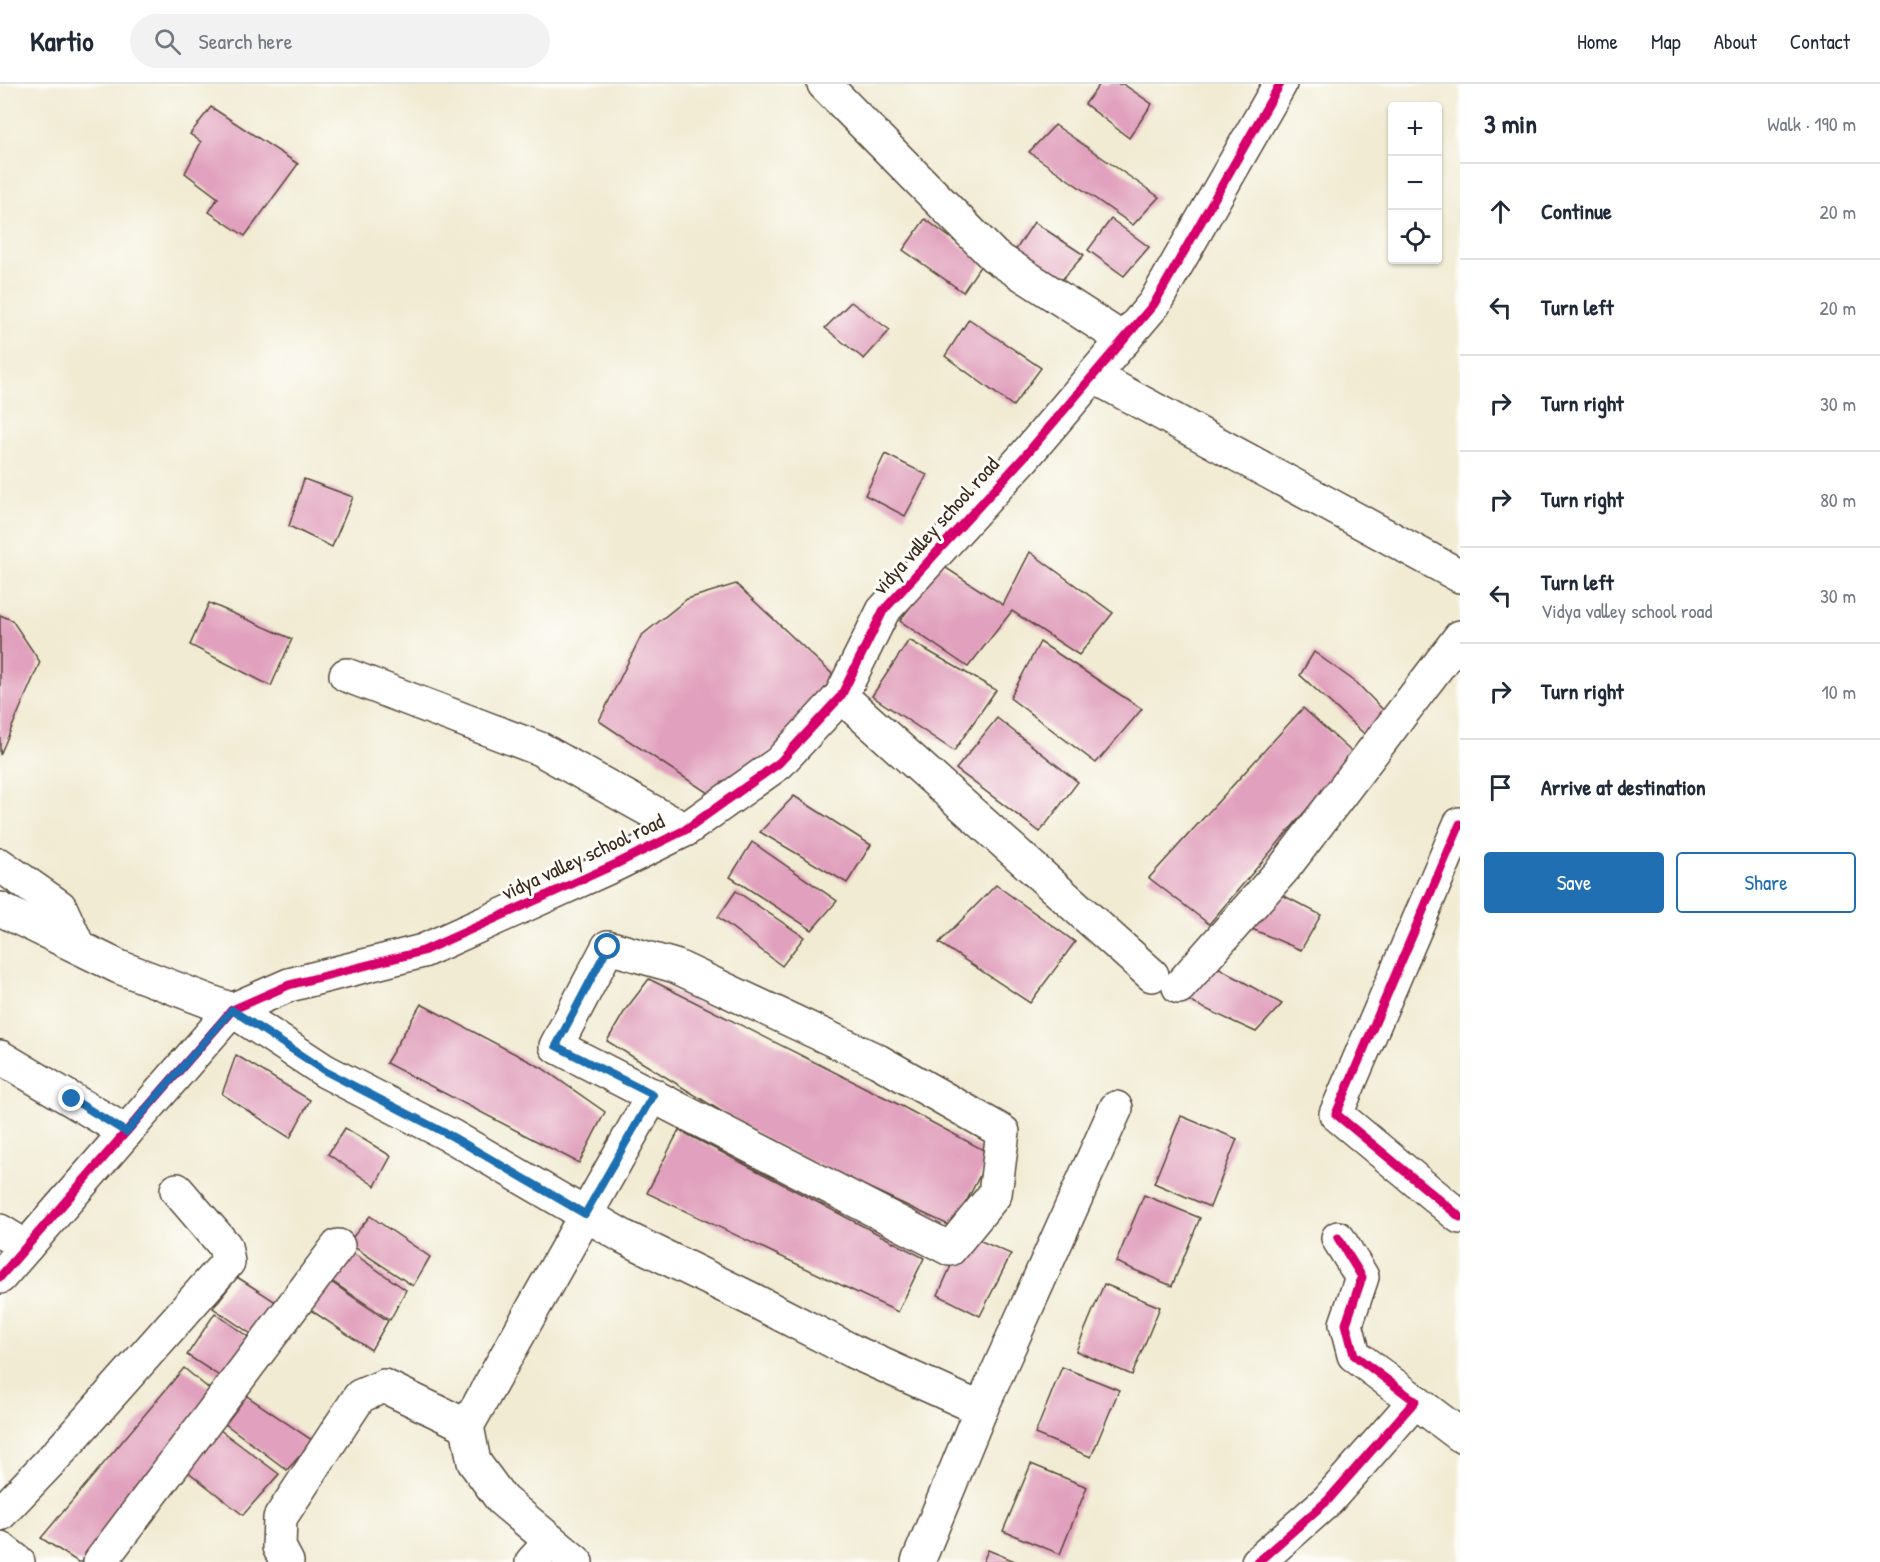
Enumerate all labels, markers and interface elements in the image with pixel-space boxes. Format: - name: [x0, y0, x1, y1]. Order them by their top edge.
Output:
- search box: [130, 14, 550, 68]
- text: Kartio: [30, 22, 94, 60]
- icon: search: [151, 25, 184, 58]
- text: Search here: [199, 26, 293, 56]
- text: Home: [1577, 27, 1618, 56]
- text: Map: [1651, 27, 1681, 56]
- text: About: [1714, 27, 1757, 56]
- text: Contact: [1790, 27, 1850, 56]
- map controls: [1388, 102, 1442, 264]
- button: +: [1388, 102, 1442, 156]
- text: 3 min: [1484, 106, 1537, 141]
- text: Walk · 190 m: [1767, 110, 1856, 137]
- button: −: [1388, 156, 1442, 210]
- icon: ahead: [1484, 195, 1517, 228]
- text: Continue: [1541, 196, 1612, 226]
- text: 20 m: [1819, 198, 1856, 225]
- button: locate: [1388, 210, 1442, 264]
- icon: left: [1484, 291, 1517, 324]
- text: Turn left: [1541, 292, 1614, 322]
- text: 20 m: [1819, 294, 1856, 321]
- icon: right: [1484, 387, 1517, 420]
- text: Turn right: [1541, 388, 1624, 418]
- text: 30 m: [1820, 390, 1856, 417]
- street label: vidya valley school road: [866, 450, 1005, 601]
- icon: right: [1484, 483, 1517, 516]
- text: Turn right: [1541, 484, 1624, 514]
- text: 80 m: [1820, 486, 1856, 513]
- text: Turn left: [1541, 567, 1614, 597]
- icon: left: [1484, 579, 1517, 612]
- text: 30 m: [1820, 582, 1856, 609]
- text: Vidya valley school road: [1541, 597, 1712, 624]
- icon: right: [1484, 675, 1517, 708]
- text: Turn right: [1541, 676, 1624, 706]
- text: 10 m: [1822, 678, 1856, 705]
- icon: arrive: [1484, 771, 1517, 804]
- text: Arrive at destination: [1541, 772, 1706, 802]
- street label: vidya valley school road: [497, 806, 669, 907]
- button: Save: [1484, 852, 1664, 913]
- button: Share: [1676, 852, 1856, 913]
- route start: [594, 933, 620, 959]
- route end: [58, 1085, 84, 1111]

